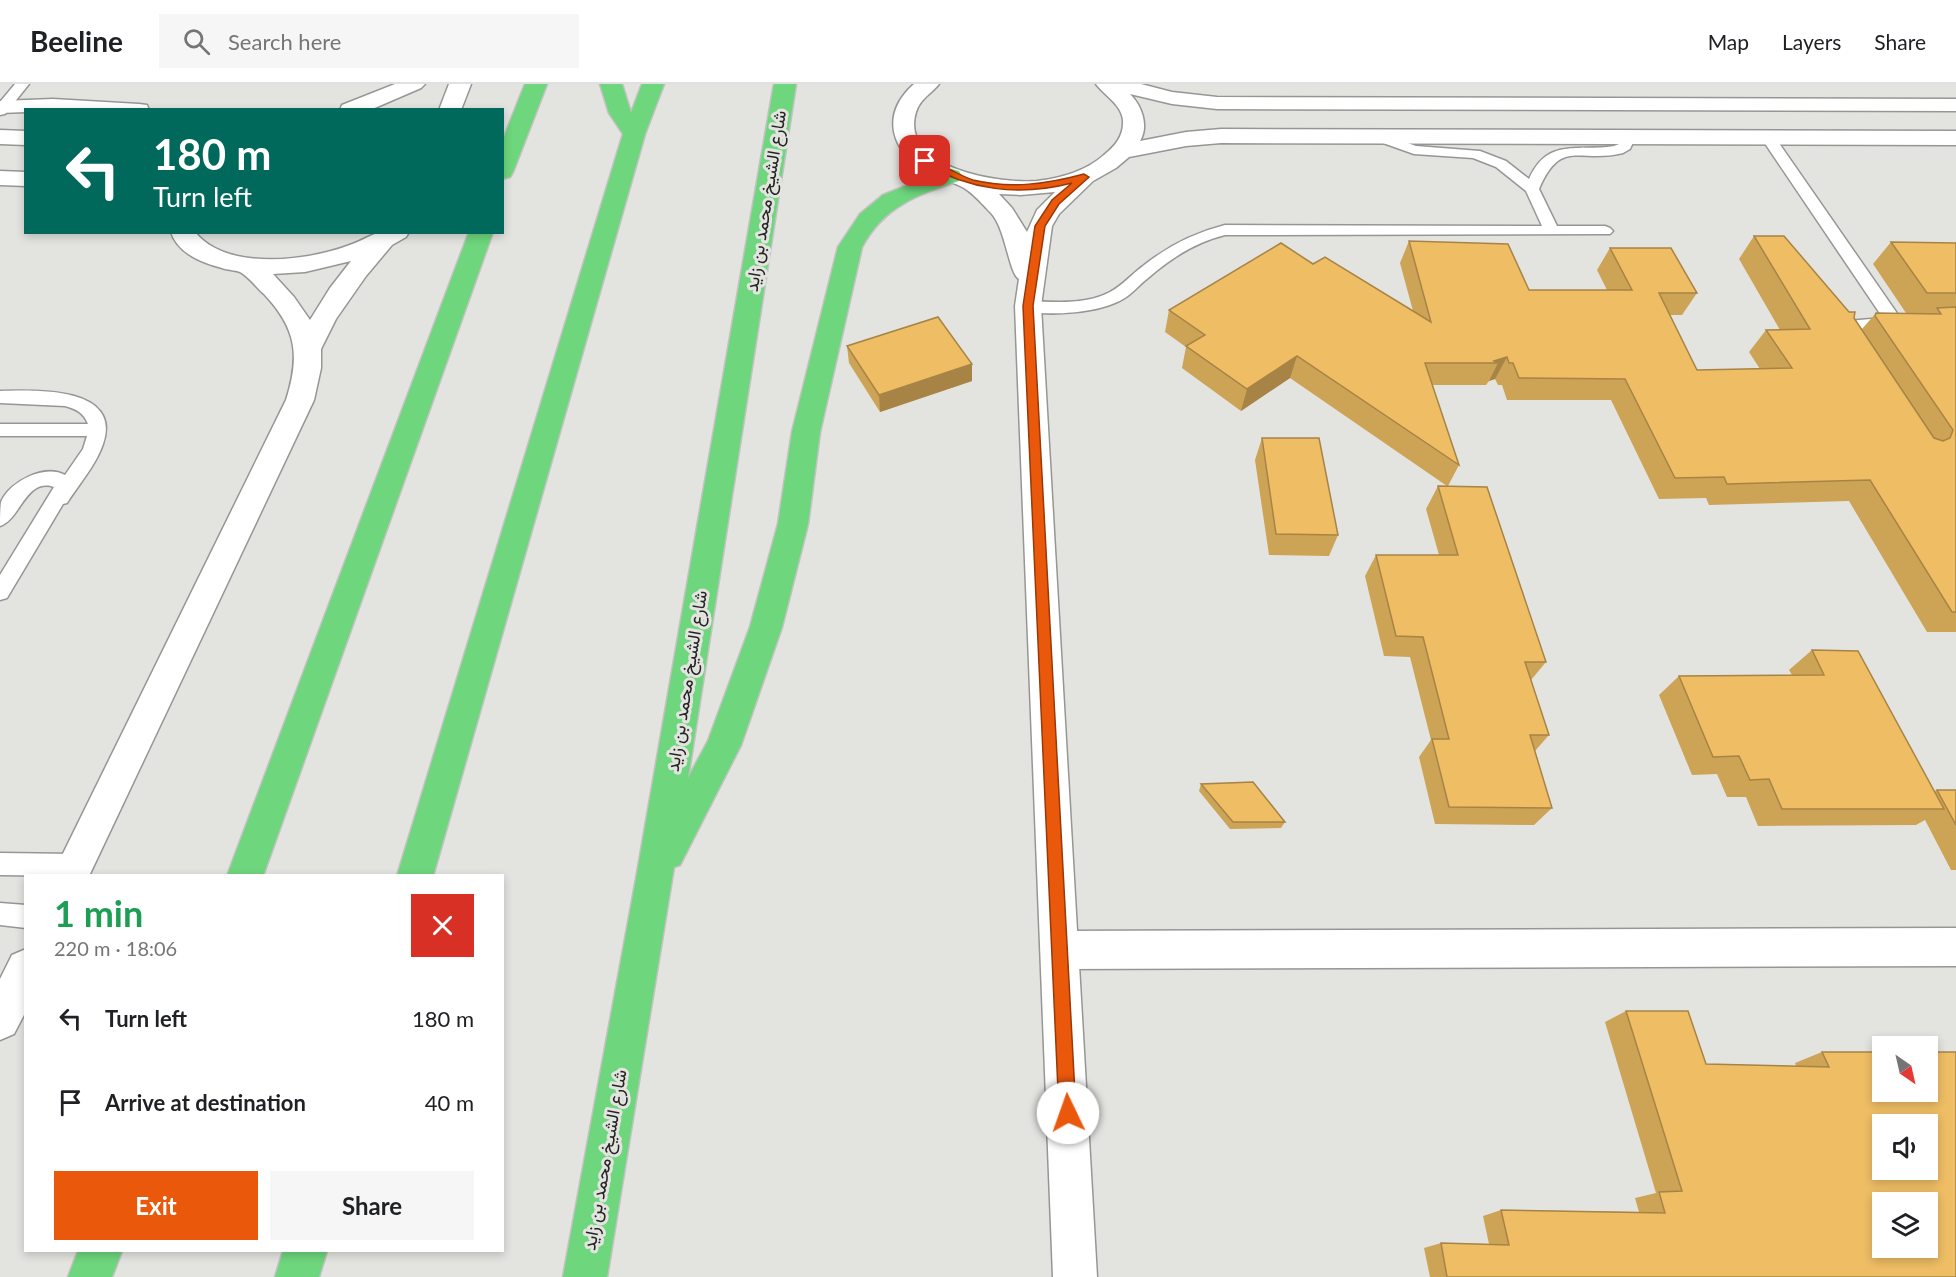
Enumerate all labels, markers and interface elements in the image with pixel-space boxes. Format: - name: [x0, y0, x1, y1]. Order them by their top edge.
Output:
- search box: [159, 14, 579, 68]
- text: Beeline: [30, 24, 123, 58]
- icon: search: [180, 25, 213, 58]
- text: Search here: [228, 28, 341, 55]
- text: Map: [1708, 29, 1749, 54]
- text: Layers: [1782, 29, 1841, 54]
- text: Share: [1874, 29, 1926, 54]
- street label: شارع الشيخ محمد بن زايد: [740, 109, 792, 293]
- text: 180 m: [153, 129, 271, 179]
- icon: left: [54, 132, 132, 210]
- pin: [899, 135, 950, 186]
- icon: arrive: [908, 144, 941, 177]
- text: Turn left: [153, 180, 252, 213]
- street label: شارع الشيخ محمد بن زايد: [661, 589, 713, 773]
- text: 1 min: [54, 891, 143, 935]
- button: close: [411, 894, 474, 957]
- text: 220 m · 18:06: [54, 936, 177, 960]
- icon: left: [54, 1002, 87, 1035]
- text: Turn left: [105, 1005, 187, 1032]
- text: 180 m: [412, 1005, 474, 1032]
- north arrow: [1872, 1036, 1938, 1102]
- map controls: [1872, 1036, 1938, 1258]
- street label: شارع الشيخ محمد بن زايد: [577, 1068, 633, 1252]
- position arrow: [1036, 1081, 1100, 1145]
- icon: arrive: [54, 1086, 87, 1119]
- text: Arrive at destination: [105, 1089, 306, 1116]
- text: 40 m: [425, 1089, 474, 1116]
- button: sound: [1872, 1114, 1938, 1180]
- button: Exit: [54, 1171, 258, 1240]
- button: Share: [270, 1171, 474, 1240]
- button: layers: [1872, 1192, 1938, 1258]

